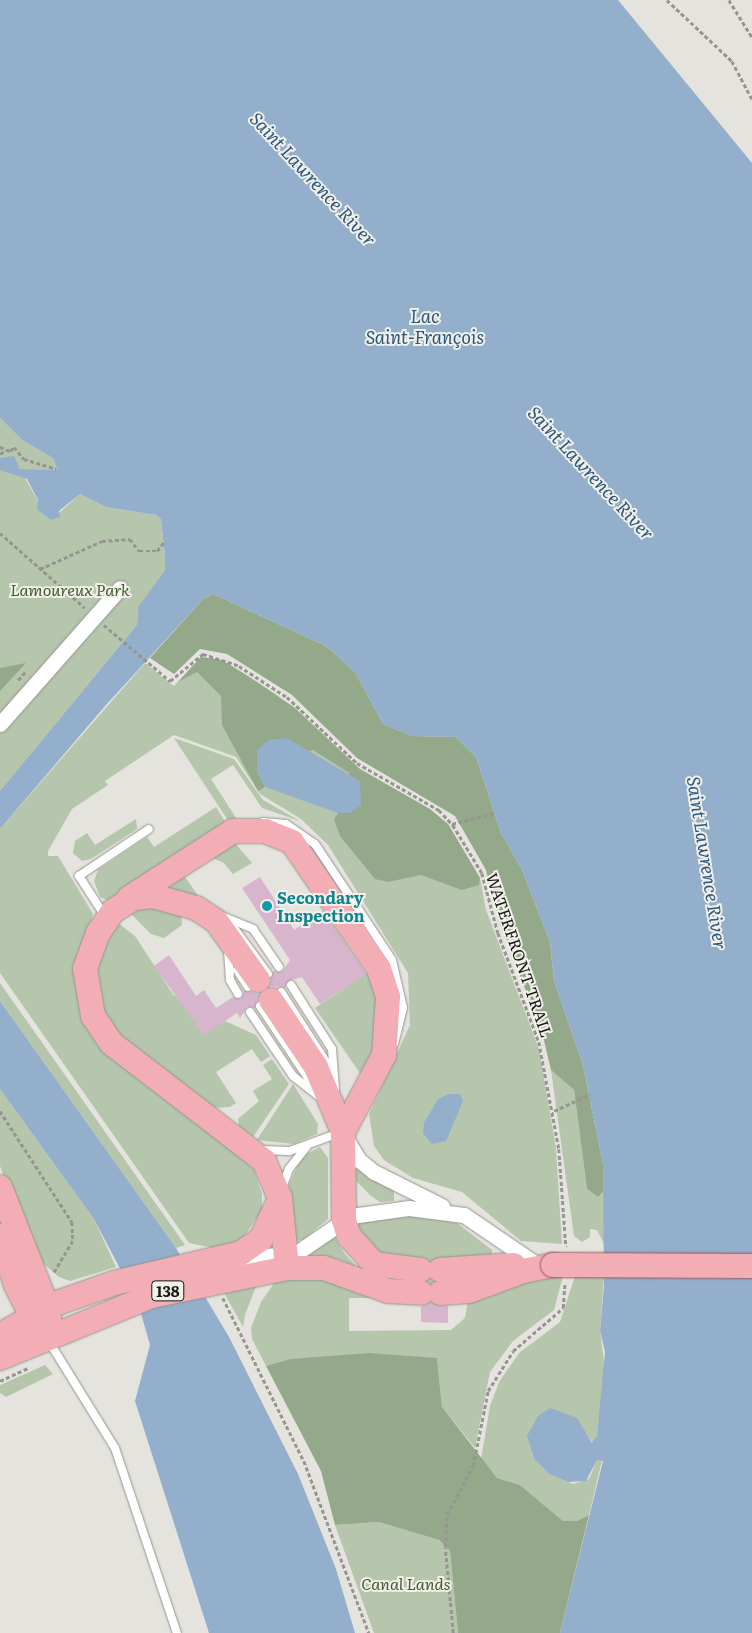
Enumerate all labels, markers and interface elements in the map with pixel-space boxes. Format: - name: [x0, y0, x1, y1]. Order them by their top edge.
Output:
- water label: Saint Lawrence River: [246, 108, 380, 250]
- water label: Lac Saint-François: [366, 306, 484, 348]
- water label: Saint Lawrence River: [524, 402, 658, 544]
- park label: Lamoureux Park: [10, 579, 130, 599]
- water label: Saint Lawrence River: [683, 775, 731, 951]
- street label: WATERFRONT TRAIL: [483, 870, 557, 1040]
- place label: Secondary Inspection: [277, 887, 365, 925]
- marker: Secondary Inspection: [261, 900, 273, 912]
- road number: 138: [150, 1278, 186, 1304]
- park label: Canal Lands: [361, 1573, 451, 1593]

